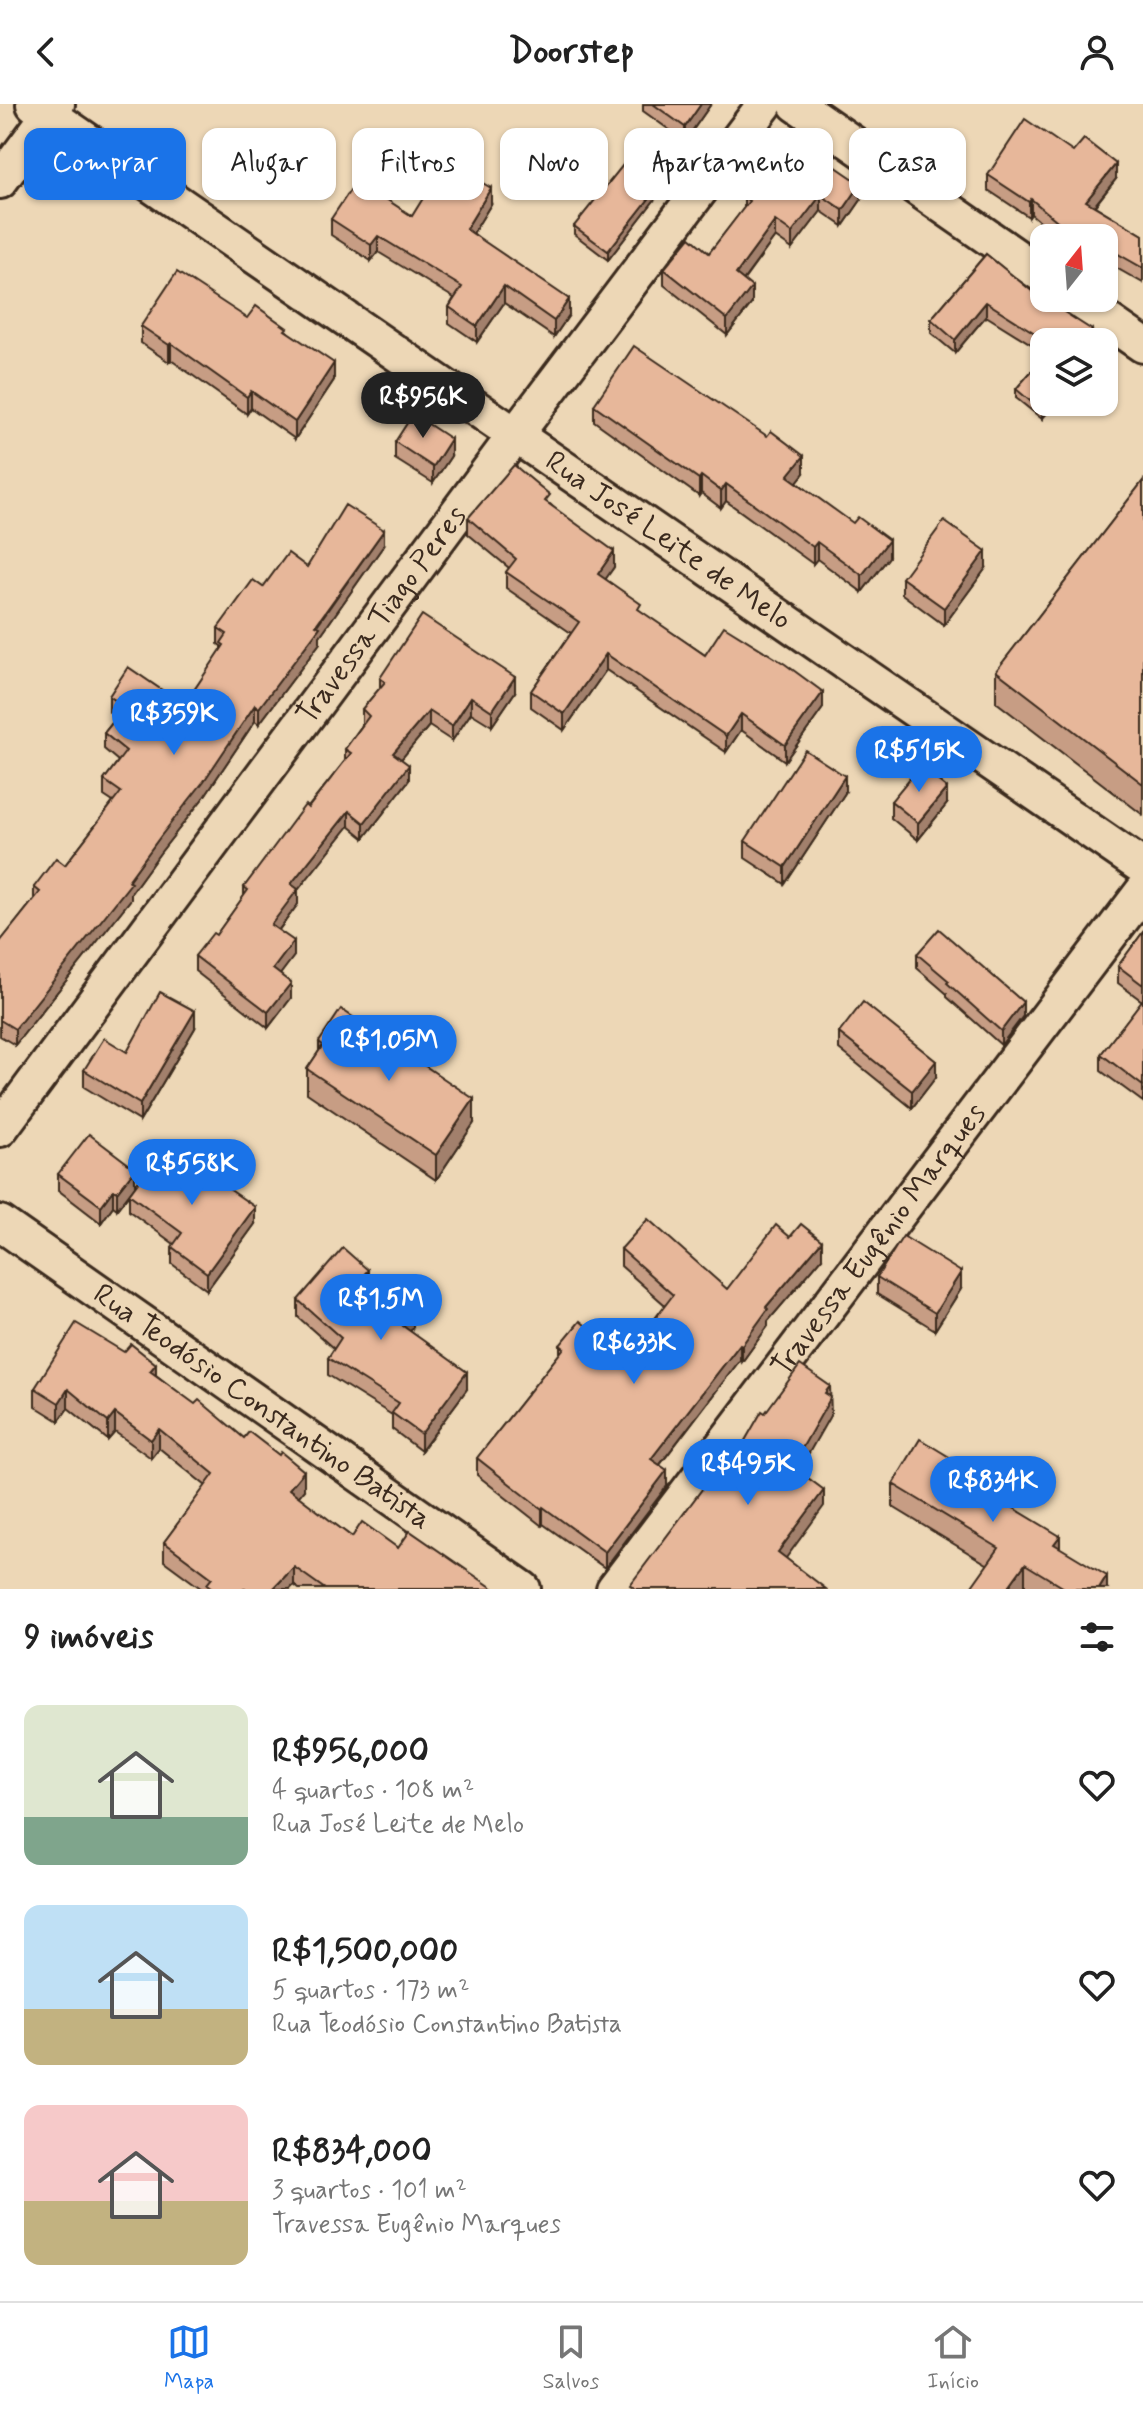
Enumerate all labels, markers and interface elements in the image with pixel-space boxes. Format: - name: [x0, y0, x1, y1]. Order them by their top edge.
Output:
- text: Doorstep: [509, 29, 634, 76]
- icon: back: [24, 30, 68, 74]
- icon: person: [1075, 30, 1119, 74]
- chip: Comprar: [24, 128, 186, 200]
- chip: Alugar: [202, 128, 336, 200]
- chip: Filtros: [352, 128, 484, 200]
- chip: Novo: [500, 128, 608, 200]
- chip: Apartamento: [624, 128, 833, 200]
- chip: Casa: [849, 128, 966, 200]
- north arrow: [1030, 224, 1118, 312]
- map controls: [1030, 224, 1118, 416]
- button: layers: [1030, 328, 1118, 416]
- pin: R$956K: [358, 372, 488, 440]
- text: R$956K: [379, 381, 467, 415]
- street label: Rua José Leite de Melo: [537, 442, 799, 639]
- street label: Travessa Tiago Peres: [287, 498, 476, 732]
- pin: R$359K: [109, 689, 239, 757]
- text: R$359K: [130, 698, 218, 732]
- pin: R$515K: [854, 726, 984, 794]
- text: R$515K: [874, 735, 964, 769]
- pin: R$1.05M: [315, 1015, 463, 1083]
- text: R$1.05M: [340, 1024, 438, 1058]
- street label: Travessa Eugênio Marques: [762, 1095, 995, 1385]
- pin: R$558K: [127, 1139, 257, 1207]
- text: R$558K: [146, 1148, 238, 1182]
- pin: R$1.5M: [316, 1274, 446, 1342]
- street label: Rua Teodósio Constantino Batista: [85, 1275, 439, 1538]
- text: R$1.5M: [338, 1283, 424, 1317]
- pin: R$633K: [569, 1318, 699, 1386]
- text: R$633K: [592, 1327, 676, 1361]
- pin: R$495K: [683, 1439, 813, 1507]
- text: R$495K: [701, 1448, 795, 1482]
- pin: R$834K: [928, 1456, 1058, 1524]
- text: R$834K: [948, 1465, 1038, 1499]
- text: 9 imóveis: [24, 1615, 153, 1660]
- icon: filters: [1075, 1615, 1119, 1659]
- text: R$956,000: [272, 1729, 429, 1774]
- icon: home: [88, 1737, 184, 1833]
- icon: heart: [1075, 1763, 1119, 1807]
- text: 4 quartos · 108 m²: [272, 1774, 474, 1808]
- text: Rua José Leite de Melo: [272, 1808, 524, 1842]
- text: R$1,500,000: [272, 1929, 458, 1974]
- icon: home: [88, 1937, 184, 2033]
- icon: heart: [1075, 1963, 1119, 2007]
- text: 5 quartos · 173 m²: [272, 1974, 469, 2008]
- text: Rua Teodósio Constantino Batista: [272, 2008, 622, 2042]
- text: R$834,000: [272, 2129, 432, 2174]
- icon: home: [88, 2137, 184, 2233]
- icon: heart: [1075, 2163, 1119, 2207]
- text: 3 quartos · 101 m²: [272, 2174, 467, 2208]
- text: Travessa Eugênio Marques: [272, 2208, 561, 2242]
- tab: Mapa: [164, 2320, 214, 2396]
- tab: Salvos: [542, 2320, 599, 2396]
- tab: Início: [927, 2320, 979, 2396]

